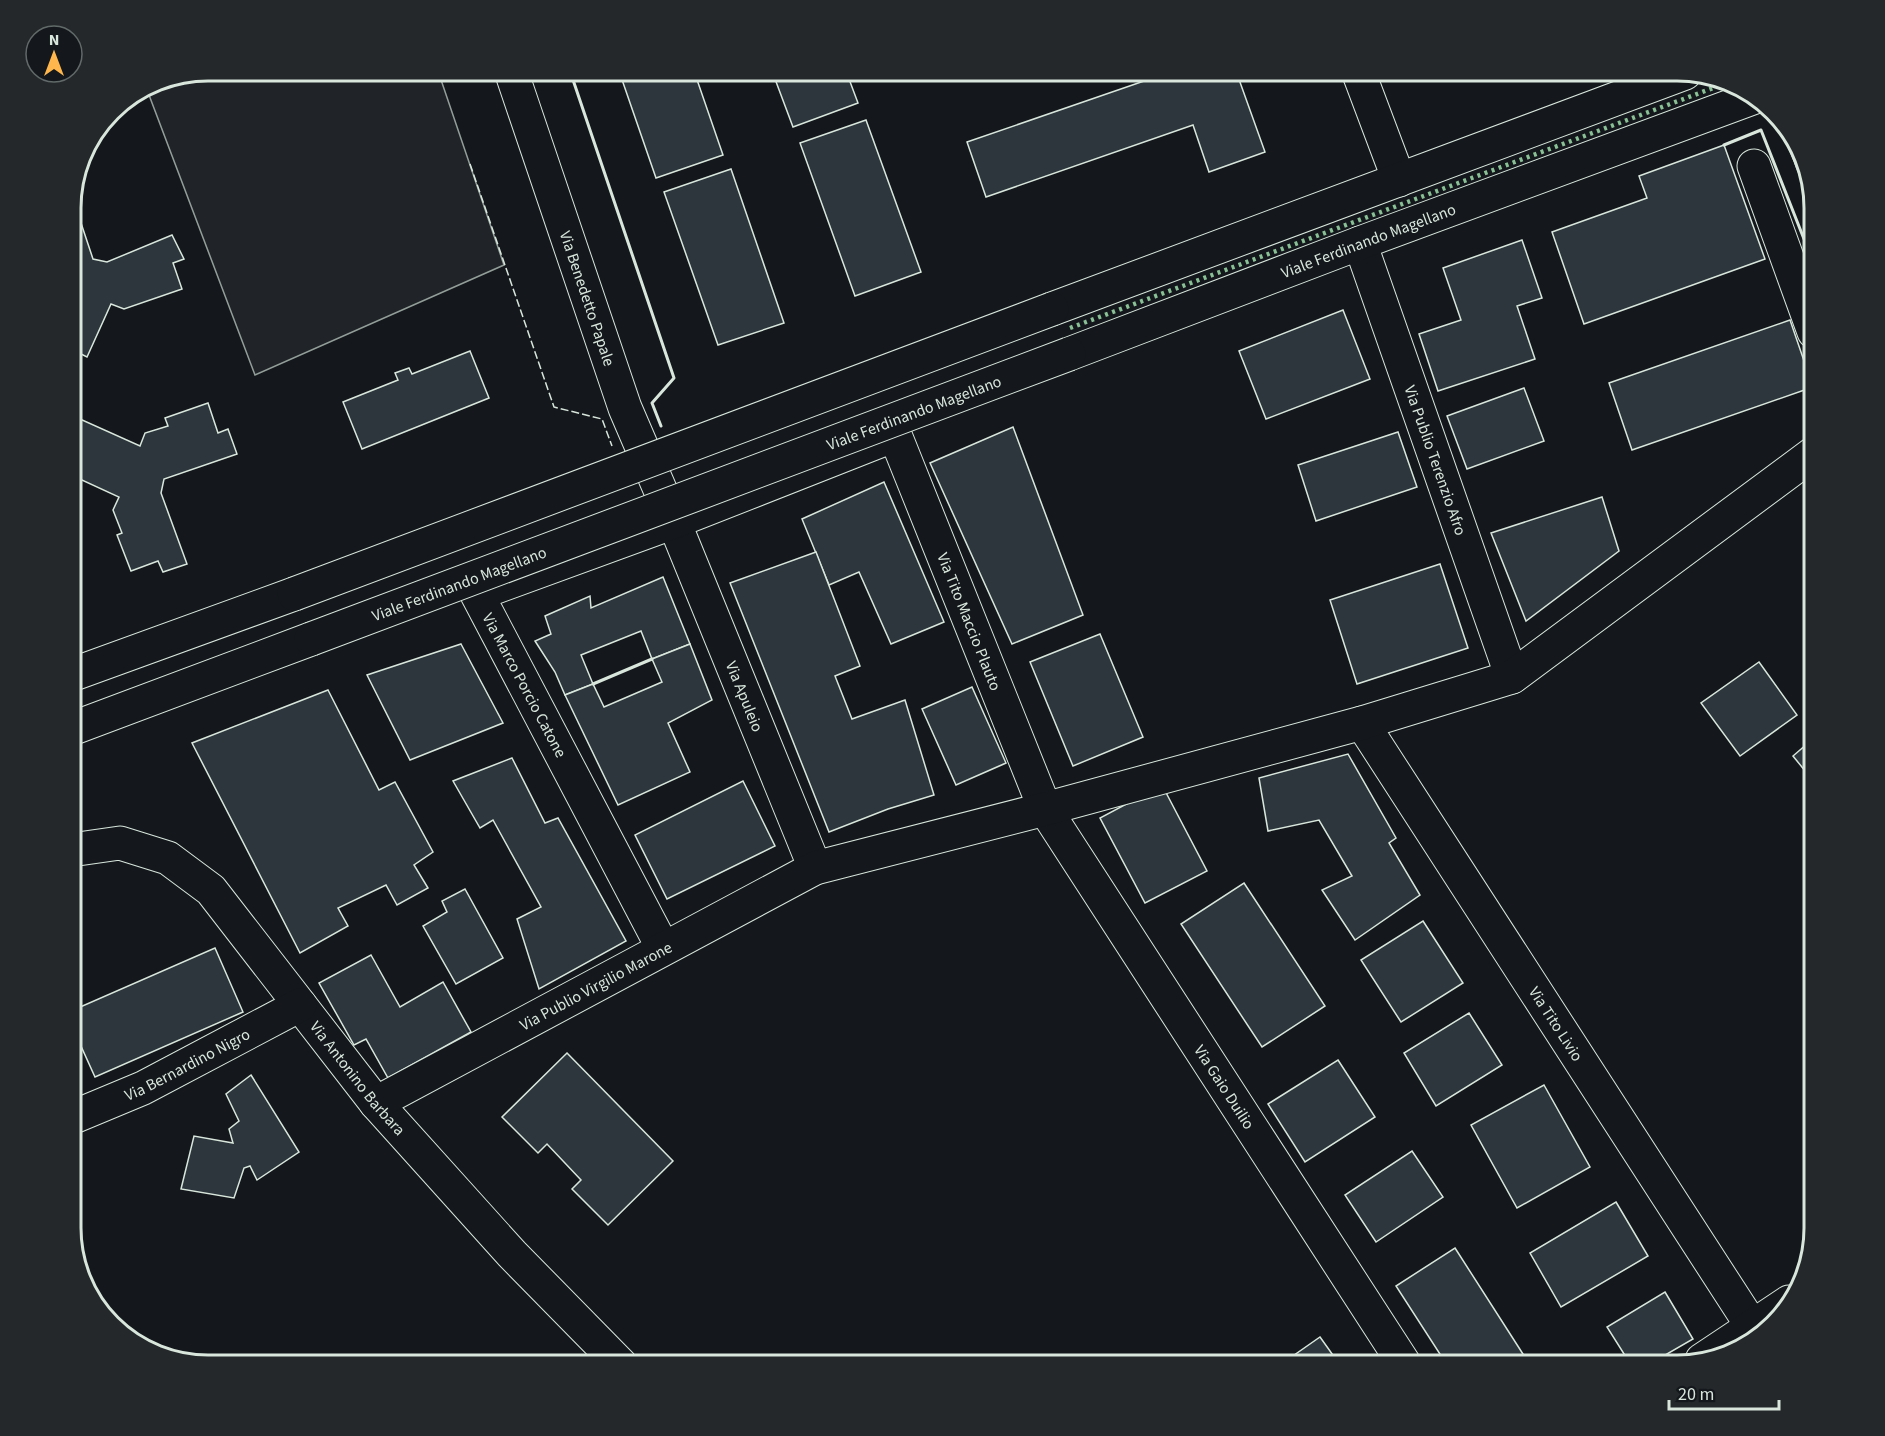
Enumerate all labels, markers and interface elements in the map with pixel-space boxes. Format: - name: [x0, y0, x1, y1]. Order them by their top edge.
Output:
- north arrow: [24, 24, 84, 84]
- text: N: [49, 29, 59, 51]
- street label: Viale Ferdinando Magellano: [1278, 199, 1459, 284]
- street label: Via Benedetto Papale: [554, 228, 620, 369]
- street label: Viale Ferdinando Magellano: [824, 370, 1005, 456]
- street label: Via Publio Terenzio Afro: [1399, 382, 1472, 538]
- street label: Viale Ferdinando Magellano: [369, 541, 550, 627]
- street label: Via Tito Maccio Plauto: [931, 550, 1006, 694]
- street label: Via Marco Porcio Catone: [477, 609, 572, 762]
- street label: Via Apuleio: [720, 658, 768, 735]
- street label: Via Publio Virgilio Marone: [516, 937, 676, 1036]
- street label: Via Tito Livio: [1523, 983, 1588, 1066]
- street label: Via Antonino Barbara: [304, 1017, 410, 1141]
- street label: Via Bernardino Nigro: [121, 1023, 254, 1106]
- street label: Via Gaio Duilio: [1189, 1041, 1259, 1134]
- scale bar: [1669, 1373, 1778, 1411]
- text: 20 m: [1678, 1382, 1714, 1407]

